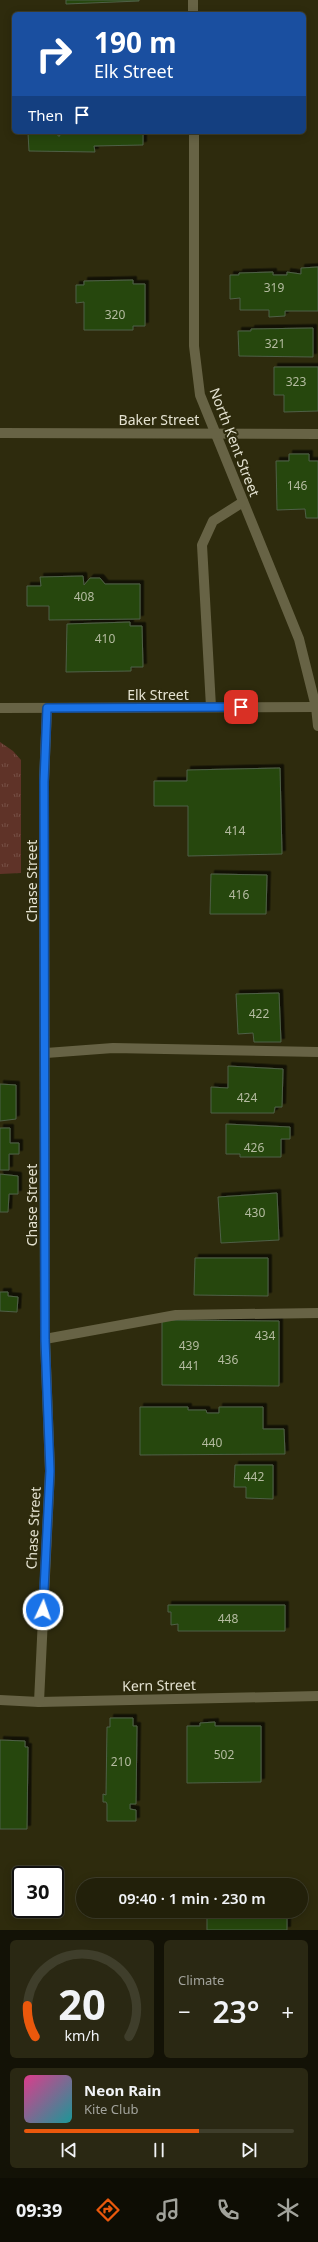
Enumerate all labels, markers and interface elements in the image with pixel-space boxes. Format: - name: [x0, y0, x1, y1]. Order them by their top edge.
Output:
- text: 190 m: [94, 23, 177, 61]
- icon: right: [28, 28, 80, 80]
- text: Elk Street: [94, 59, 173, 83]
- icon: arrive: [71, 104, 93, 126]
- text: Then: [28, 105, 63, 125]
- house number: 319: [264, 279, 284, 296]
- house number: 320: [105, 306, 125, 323]
- house number: 321: [265, 335, 285, 352]
- house number: 323: [286, 373, 306, 390]
- street label: North Kent Street: [205, 385, 265, 499]
- street label: Baker Street: [119, 410, 199, 429]
- house number: 146: [287, 477, 307, 494]
- house number: 408: [74, 588, 94, 605]
- house number: 410: [95, 630, 115, 647]
- street label: Elk Street: [127, 685, 189, 704]
- pin: [224, 690, 258, 724]
- icon: arrive: [230, 696, 252, 718]
- house number: 414: [225, 822, 245, 839]
- street label: Chase Street: [22, 840, 41, 922]
- house number: 416: [229, 886, 249, 903]
- house number: 422: [249, 1005, 269, 1022]
- house number: 424: [237, 1089, 257, 1106]
- house number: 426: [244, 1139, 264, 1156]
- street label: Chase Street: [22, 1164, 41, 1246]
- house number: 430: [245, 1204, 265, 1221]
- house number: 434: [255, 1327, 275, 1344]
- house number: 439: [179, 1337, 199, 1354]
- house number: 436: [218, 1351, 238, 1368]
- house number: 441: [179, 1357, 199, 1374]
- house number: 440: [202, 1434, 222, 1451]
- house number: 442: [244, 1468, 264, 1485]
- street label: Chase Street: [21, 1486, 45, 1570]
- position arrow: [22, 1589, 64, 1631]
- house number: 448: [218, 1610, 238, 1627]
- street label: Kern Street: [122, 1675, 196, 1695]
- house number: 502: [214, 1746, 234, 1763]
- house number: 210: [111, 1753, 131, 1770]
- speed limit sign: 30: [12, 1866, 64, 1918]
- text: 09:40 · 1 min · 230 m: [118, 1888, 266, 1908]
- text: Climate: [178, 1971, 224, 1989]
- text: 20: [58, 1976, 106, 2032]
- text: 23°: [212, 1991, 260, 2032]
- text: −: [178, 1996, 191, 2026]
- text: +: [281, 1996, 294, 2026]
- text: km/h: [64, 2026, 100, 2045]
- text: Neon Rain: [84, 2080, 161, 2100]
- text: Kite Club: [84, 2100, 138, 2118]
- icon: previous: [58, 2139, 80, 2161]
- icon: pause: [148, 2139, 170, 2161]
- icon: next: [238, 2139, 260, 2161]
- icon: directions: [94, 2196, 122, 2224]
- icon: music: [154, 2196, 182, 2224]
- icon: phone: [214, 2196, 242, 2224]
- icon: climate: [274, 2196, 302, 2224]
- text: 09:39: [16, 2198, 62, 2222]

